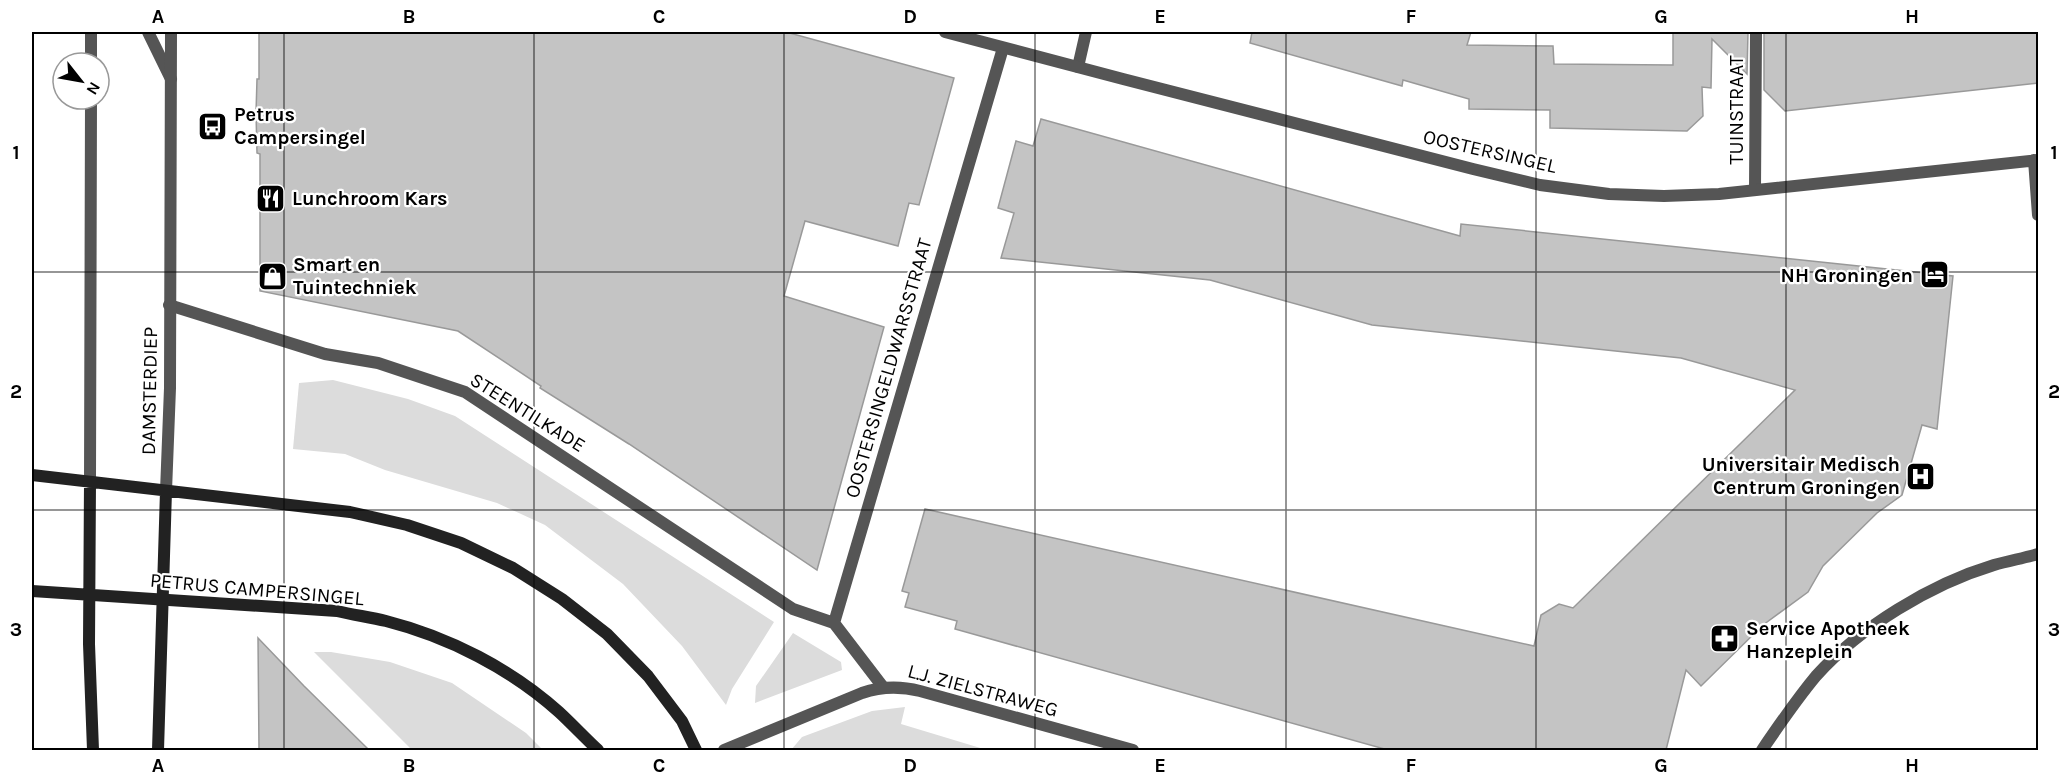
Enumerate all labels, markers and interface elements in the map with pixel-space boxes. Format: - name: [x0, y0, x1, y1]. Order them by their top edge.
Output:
- text: A: [152, 5, 165, 28]
- text: B: [403, 5, 415, 28]
- text: C: [653, 5, 665, 28]
- text: D: [903, 5, 917, 28]
- text: E: [1154, 5, 1166, 28]
- text: F: [1406, 5, 1417, 28]
- text: G: [1654, 5, 1668, 28]
- text: H: [1905, 5, 1919, 28]
- north arrow: [51, 51, 111, 111]
- street label: TUINSTRAAT: [1725, 56, 1748, 164]
- text: N: [82, 79, 105, 98]
- place label: Petrus Campersingel: [234, 103, 366, 149]
- bus stop icon: Petrus Campersingel: [197, 110, 229, 142]
- street label: OOSTERSINGEL: [1421, 125, 1559, 178]
- text: 1: [12, 141, 20, 164]
- text: 1: [2050, 141, 2058, 164]
- restaurant icon: Lunchroom Kars: [255, 182, 287, 214]
- place label: Lunchroom Kars: [292, 187, 448, 210]
- street label: OOSTERSINGELDWARSSTRAAT: [840, 236, 937, 501]
- place label: Smart en Tuintechniek: [293, 253, 417, 299]
- hotel icon: NH Groningen: [1918, 259, 1950, 291]
- shop icon: Smart en Tuintechniek: [256, 260, 288, 292]
- place label: NH Groningen: [1781, 264, 1913, 287]
- street label: DAMSTERDIEP: [137, 327, 162, 455]
- street label: STEENTILKADE: [466, 368, 590, 457]
- text: 2: [10, 380, 22, 403]
- text: 2: [2048, 380, 2060, 403]
- place label: Universitair Medisch Centrum Groningen: [1702, 453, 1900, 499]
- hospital icon: Universitair Medisch Centrum Groningen: [1905, 460, 1937, 492]
- street label: PETRUS CAMPERSINGEL: [149, 569, 365, 610]
- place label: Service Apotheek Hanzeplein: [1746, 617, 1910, 663]
- text: 3: [10, 618, 22, 641]
- text: 3: [2048, 618, 2060, 641]
- pharmacy icon: Service Apotheek Hanzeplein: [1709, 623, 1741, 655]
- street label: L.J. ZIELSTRAWEG: [905, 659, 1061, 722]
- text: A: [152, 754, 165, 777]
- text: B: [403, 754, 415, 777]
- text: C: [653, 754, 665, 777]
- text: D: [903, 754, 917, 777]
- text: E: [1154, 754, 1166, 777]
- text: F: [1406, 754, 1417, 777]
- text: G: [1654, 754, 1668, 777]
- text: H: [1905, 754, 1919, 777]

